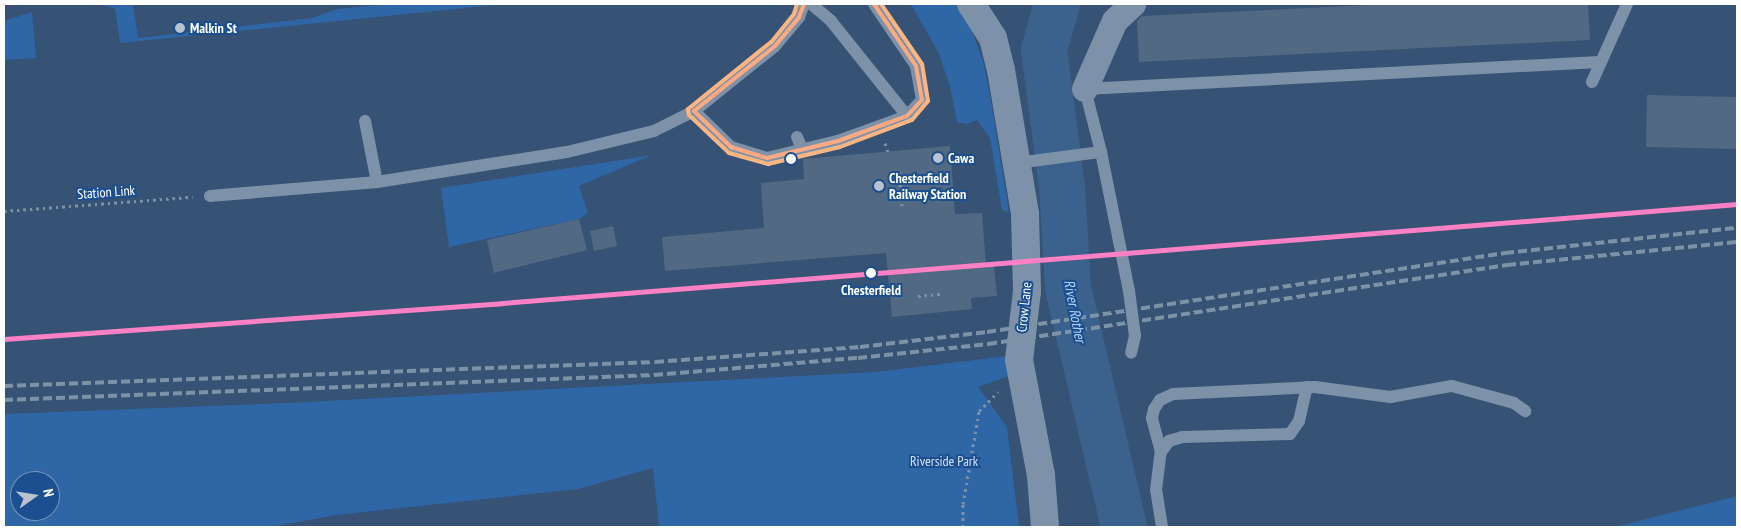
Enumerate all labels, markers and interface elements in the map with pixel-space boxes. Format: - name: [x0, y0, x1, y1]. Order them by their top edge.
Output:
- place label: Malkin St: [190, 20, 237, 36]
- marker: Malkin St: [174, 22, 186, 34]
- place label: Cawa: [948, 150, 974, 166]
- marker: Cawa: [932, 152, 944, 164]
- unlabelled marker: [786, 154, 796, 164]
- place label: Chesterfield Railway Station: [889, 170, 967, 202]
- marker: Chesterfield Railway Station: [873, 180, 885, 192]
- street label: Station Link: [77, 182, 135, 202]
- marker: Chesterfield: [864, 266, 878, 280]
- water label: River Rother: [1060, 278, 1090, 344]
- street label: Crow Lane: [1013, 281, 1035, 333]
- place label: Chesterfield: [841, 282, 901, 298]
- park label: Riverside Park: [910, 453, 978, 469]
- north arrow: [10, 471, 60, 521]
- text: N: [39, 487, 58, 499]

